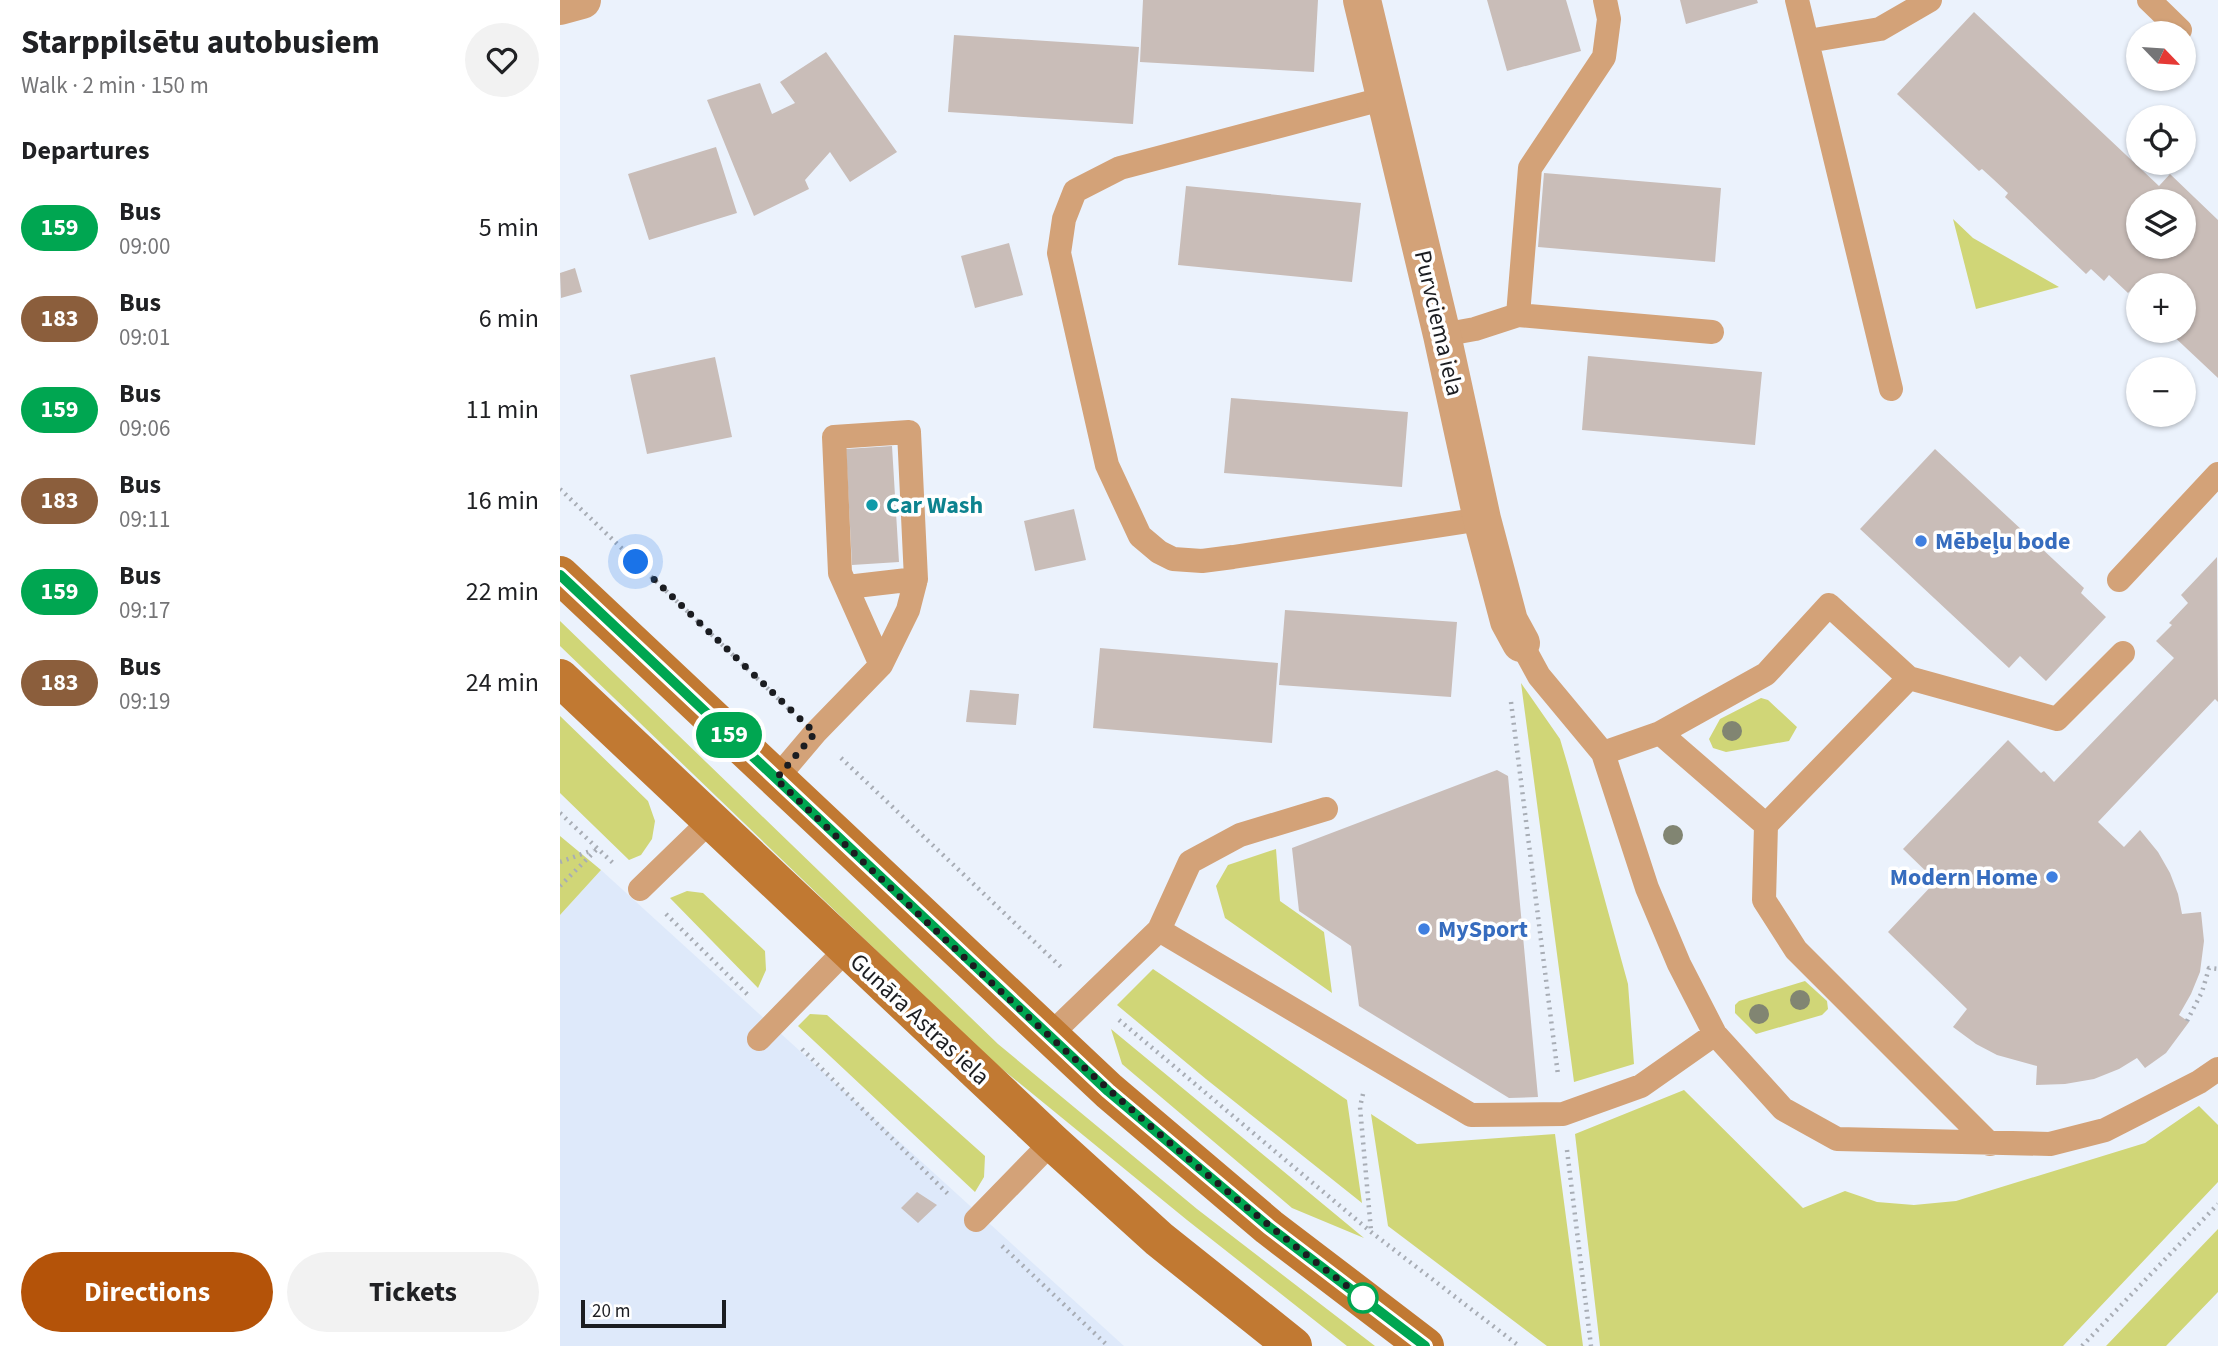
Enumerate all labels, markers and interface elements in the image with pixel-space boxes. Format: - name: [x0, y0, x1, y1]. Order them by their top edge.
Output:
- text: Starppilsētu autobusiem: [21, 19, 380, 66]
- north arrow: [2126, 21, 2196, 91]
- map controls: [2126, 21, 2196, 427]
- button: heart: [465, 23, 539, 97]
- text: Walk · 2 min · 150 m: [21, 69, 209, 102]
- button: locate: [2126, 105, 2196, 175]
- text: Departures: [21, 132, 149, 169]
- button: layers: [2126, 189, 2196, 259]
- text: Bus: [119, 193, 161, 230]
- text: 5 min: [479, 209, 539, 246]
- text: 159: [40, 210, 79, 245]
- text: 09:00: [119, 230, 170, 263]
- street label: Purvciema iela: [1405, 247, 1472, 399]
- button: +: [2126, 273, 2196, 343]
- text: Bus: [119, 284, 161, 321]
- text: 6 min: [479, 300, 539, 337]
- text: 183: [40, 301, 79, 336]
- text: 09:01: [119, 321, 170, 354]
- button: −: [2126, 357, 2196, 427]
- text: Bus: [119, 375, 161, 412]
- text: 11 min: [466, 391, 539, 428]
- text: 159: [40, 392, 79, 427]
- text: 09:06: [119, 412, 170, 445]
- text: Bus: [119, 466, 161, 503]
- text: 16 min: [466, 482, 539, 519]
- text: 183: [40, 483, 79, 518]
- place label: Car Wash: [886, 488, 983, 523]
- marker: Car Wash: [864, 497, 880, 513]
- text: 09:11: [119, 503, 170, 536]
- place label: Mēbeļu bode: [1935, 524, 2070, 559]
- marker: Mēbeļu bode: [1913, 533, 1929, 549]
- your location: [618, 544, 653, 579]
- text: Bus: [119, 557, 161, 594]
- text: 22 min: [466, 573, 539, 610]
- text: 159: [40, 574, 79, 609]
- text: 09:17: [119, 594, 170, 627]
- text: Bus: [119, 648, 161, 685]
- text: 24 min: [466, 664, 539, 701]
- text: 183: [40, 665, 79, 700]
- text: 09:19: [119, 685, 170, 718]
- line badge: 159: [689, 712, 769, 758]
- text: 159: [710, 717, 748, 752]
- place label: Modern Home: [1890, 860, 2038, 895]
- marker: Modern Home: [2044, 869, 2060, 885]
- place label: MySport: [1438, 912, 1528, 947]
- marker: MySport: [1416, 921, 1432, 937]
- street label: Gunāra Astras iela: [842, 945, 997, 1093]
- button: Directions: [21, 1252, 273, 1332]
- button: Tickets: [287, 1252, 539, 1332]
- unlabelled marker: [1348, 1283, 1378, 1313]
- scale bar: [581, 1297, 726, 1329]
- text: 20 m: [592, 1298, 630, 1325]

